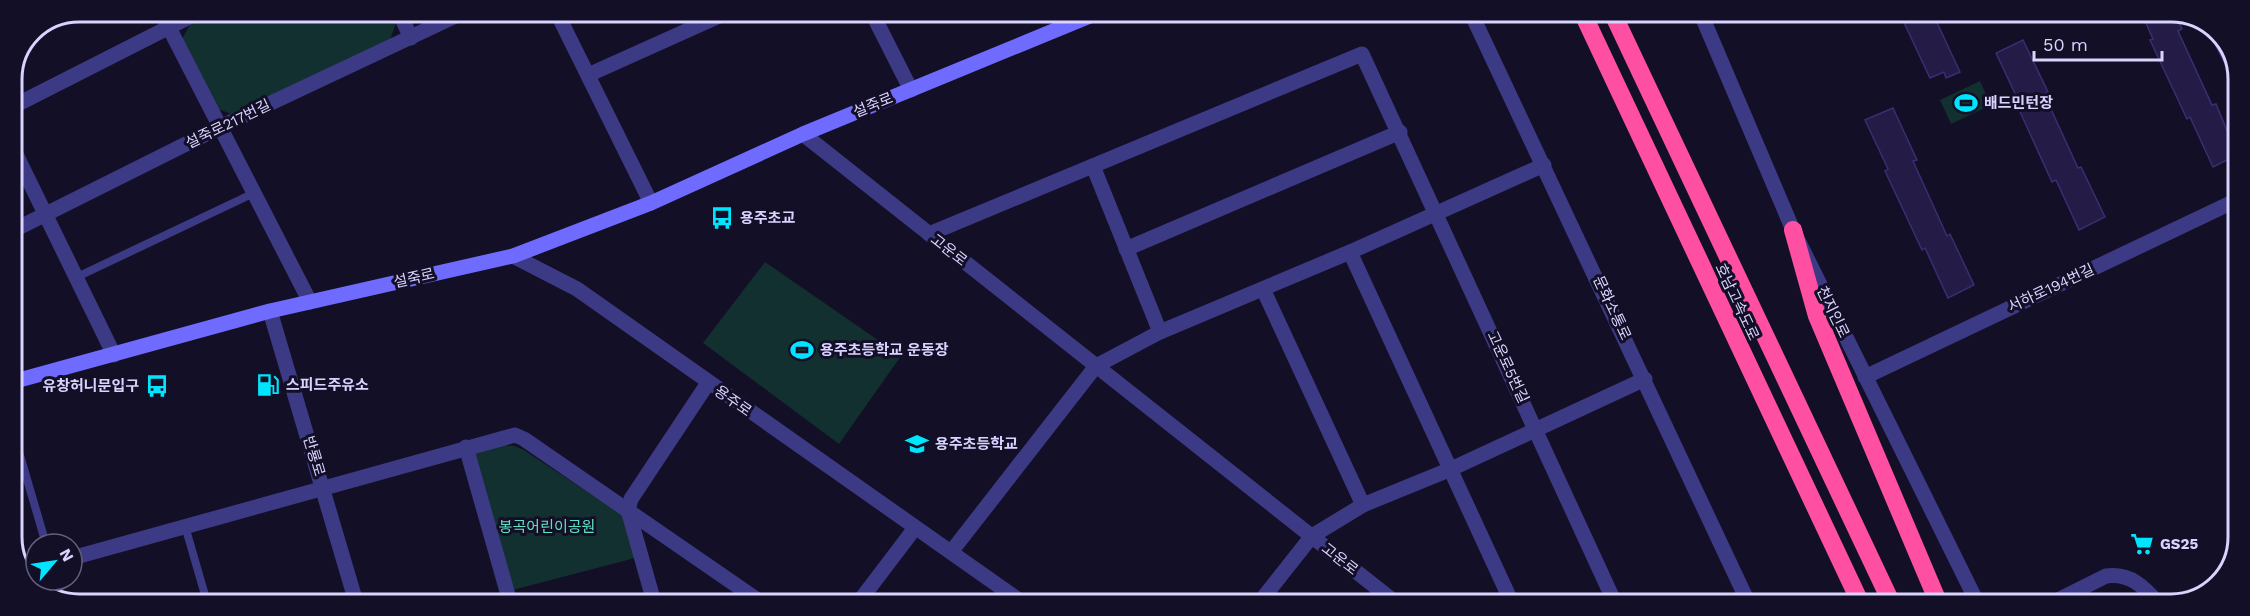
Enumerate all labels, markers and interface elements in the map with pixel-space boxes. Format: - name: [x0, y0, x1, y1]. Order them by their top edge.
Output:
- scale bar: [2034, 24, 2162, 62]
- text: 50 m: [2043, 34, 2088, 55]
- street label: 설죽로: [850, 89, 896, 121]
- sports icon: 배드민턴장: [1953, 90, 1979, 116]
- place label: 배드민턴장: [1984, 94, 2053, 112]
- street label: 설죽로217번길: [183, 96, 273, 152]
- bus stop icon: 용주초교: [709, 205, 735, 231]
- place label: 용주초교: [740, 209, 795, 227]
- street label: 고운로: [927, 230, 971, 270]
- street label: 서하로194번길: [2005, 260, 2097, 316]
- street label: 호남고속도로: [1711, 261, 1763, 343]
- street label: 설죽로: [392, 265, 436, 291]
- street label: 문화소통로: [1589, 273, 1635, 343]
- street label: 천지인로: [1813, 283, 1853, 341]
- street label: 고운로5번길: [1483, 328, 1533, 406]
- sports icon: 용주초등학교 운동장: [789, 337, 815, 363]
- place label: 용주초등학교 운동장: [820, 341, 949, 359]
- fuel station icon: 스피드주유소: [255, 372, 281, 398]
- bus stop icon: 유창허니문입구: [144, 373, 170, 399]
- place label: 스피드주유소: [286, 376, 369, 394]
- place label: 유창허니문입구: [42, 377, 139, 395]
- street label: 용주로: [711, 382, 755, 420]
- school or university icon: 용주초등학교: [904, 431, 930, 457]
- street label: 반룡로: [299, 434, 329, 478]
- place label: 용주초등학교: [935, 435, 1018, 453]
- park label: 봉곡어린이공원: [499, 518, 595, 536]
- supermarket icon: GS25: [2129, 531, 2155, 557]
- north arrow: [24, 532, 84, 592]
- place label: GS25: [2160, 535, 2198, 553]
- street label: 고운로: [1318, 539, 1362, 579]
- text: N: [55, 545, 78, 565]

